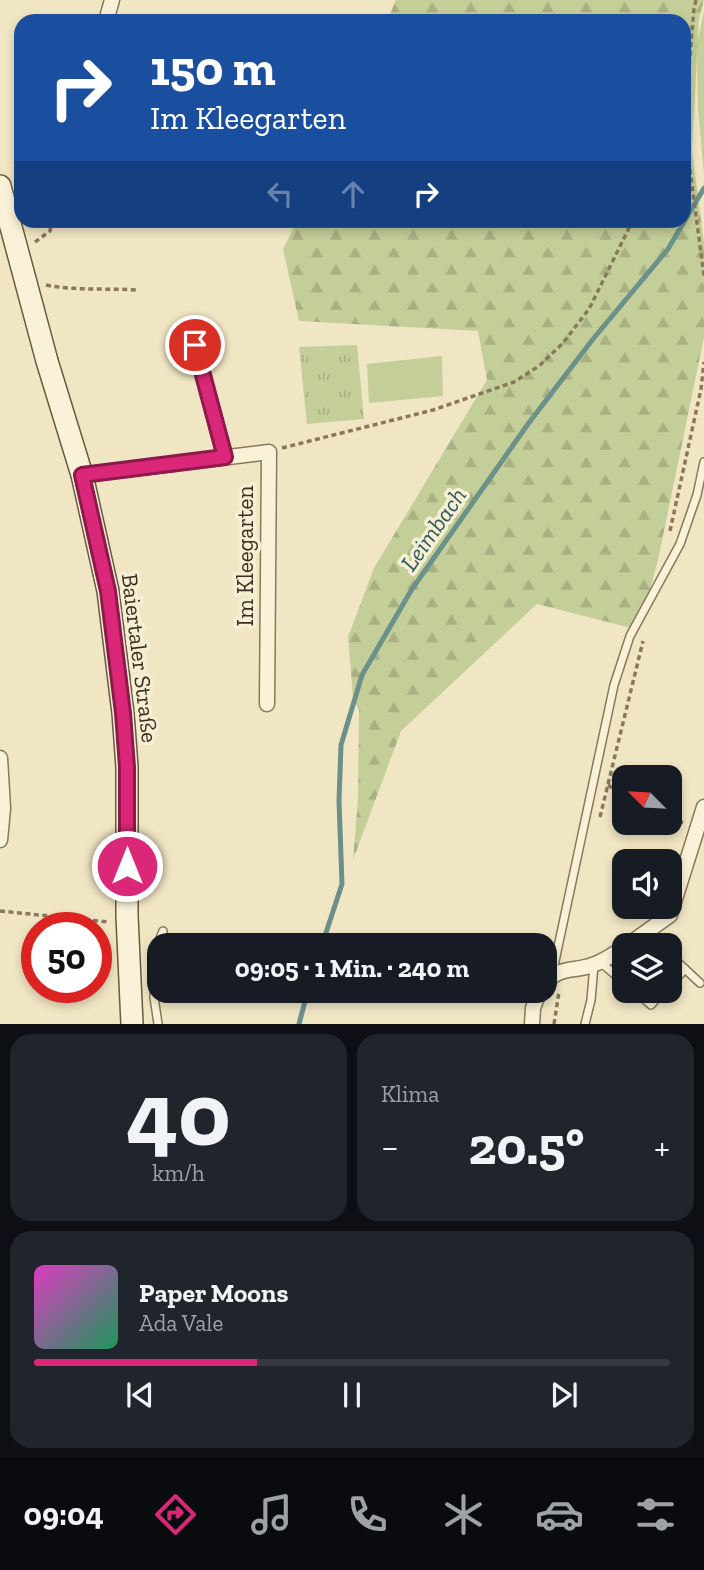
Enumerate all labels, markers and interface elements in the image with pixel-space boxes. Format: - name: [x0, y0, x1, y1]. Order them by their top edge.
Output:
- text: 150 m: [150, 39, 276, 98]
- icon: right: [35, 42, 126, 133]
- text: Im Kleegarten: [150, 99, 346, 137]
- icon: left: [261, 175, 299, 213]
- icon: ahead: [334, 175, 372, 213]
- icon: right: [407, 175, 445, 213]
- pin: [165, 315, 225, 375]
- icon: arrive: [176, 326, 214, 364]
- water label: Leimbach: [394, 482, 472, 576]
- street label: Im Kleegarten: [231, 486, 259, 626]
- street label: Baiertaler Straße: [116, 572, 164, 744]
- north arrow: [612, 765, 682, 835]
- map controls: [612, 765, 682, 1003]
- position arrow: [90, 829, 164, 903]
- button: sound: [612, 849, 682, 919]
- speed limit sign: 50: [21, 912, 112, 1003]
- button: layers: [612, 933, 682, 1003]
- text: 09:05 · 1 Min. · 240 m: [235, 952, 469, 984]
- text: 40: [126, 1059, 231, 1168]
- text: Klima: [381, 1080, 439, 1108]
- text: 20.5°: [469, 1115, 584, 1177]
- text: −: [381, 1124, 399, 1170]
- text: +: [654, 1124, 670, 1170]
- text: km/h: [152, 1159, 205, 1187]
- text: Paper Moons: [139, 1277, 288, 1309]
- text: Ada Vale: [139, 1309, 223, 1337]
- icon: previous: [121, 1376, 159, 1414]
- icon: pause: [333, 1376, 371, 1414]
- icon: next: [545, 1376, 583, 1414]
- icon: directions: [151, 1490, 200, 1539]
- icon: music: [247, 1490, 296, 1539]
- icon: phone: [343, 1490, 392, 1539]
- icon: climate: [439, 1490, 488, 1539]
- icon: car: [535, 1490, 584, 1539]
- icon: filters: [631, 1490, 680, 1539]
- text: 09:04: [24, 1495, 104, 1533]

